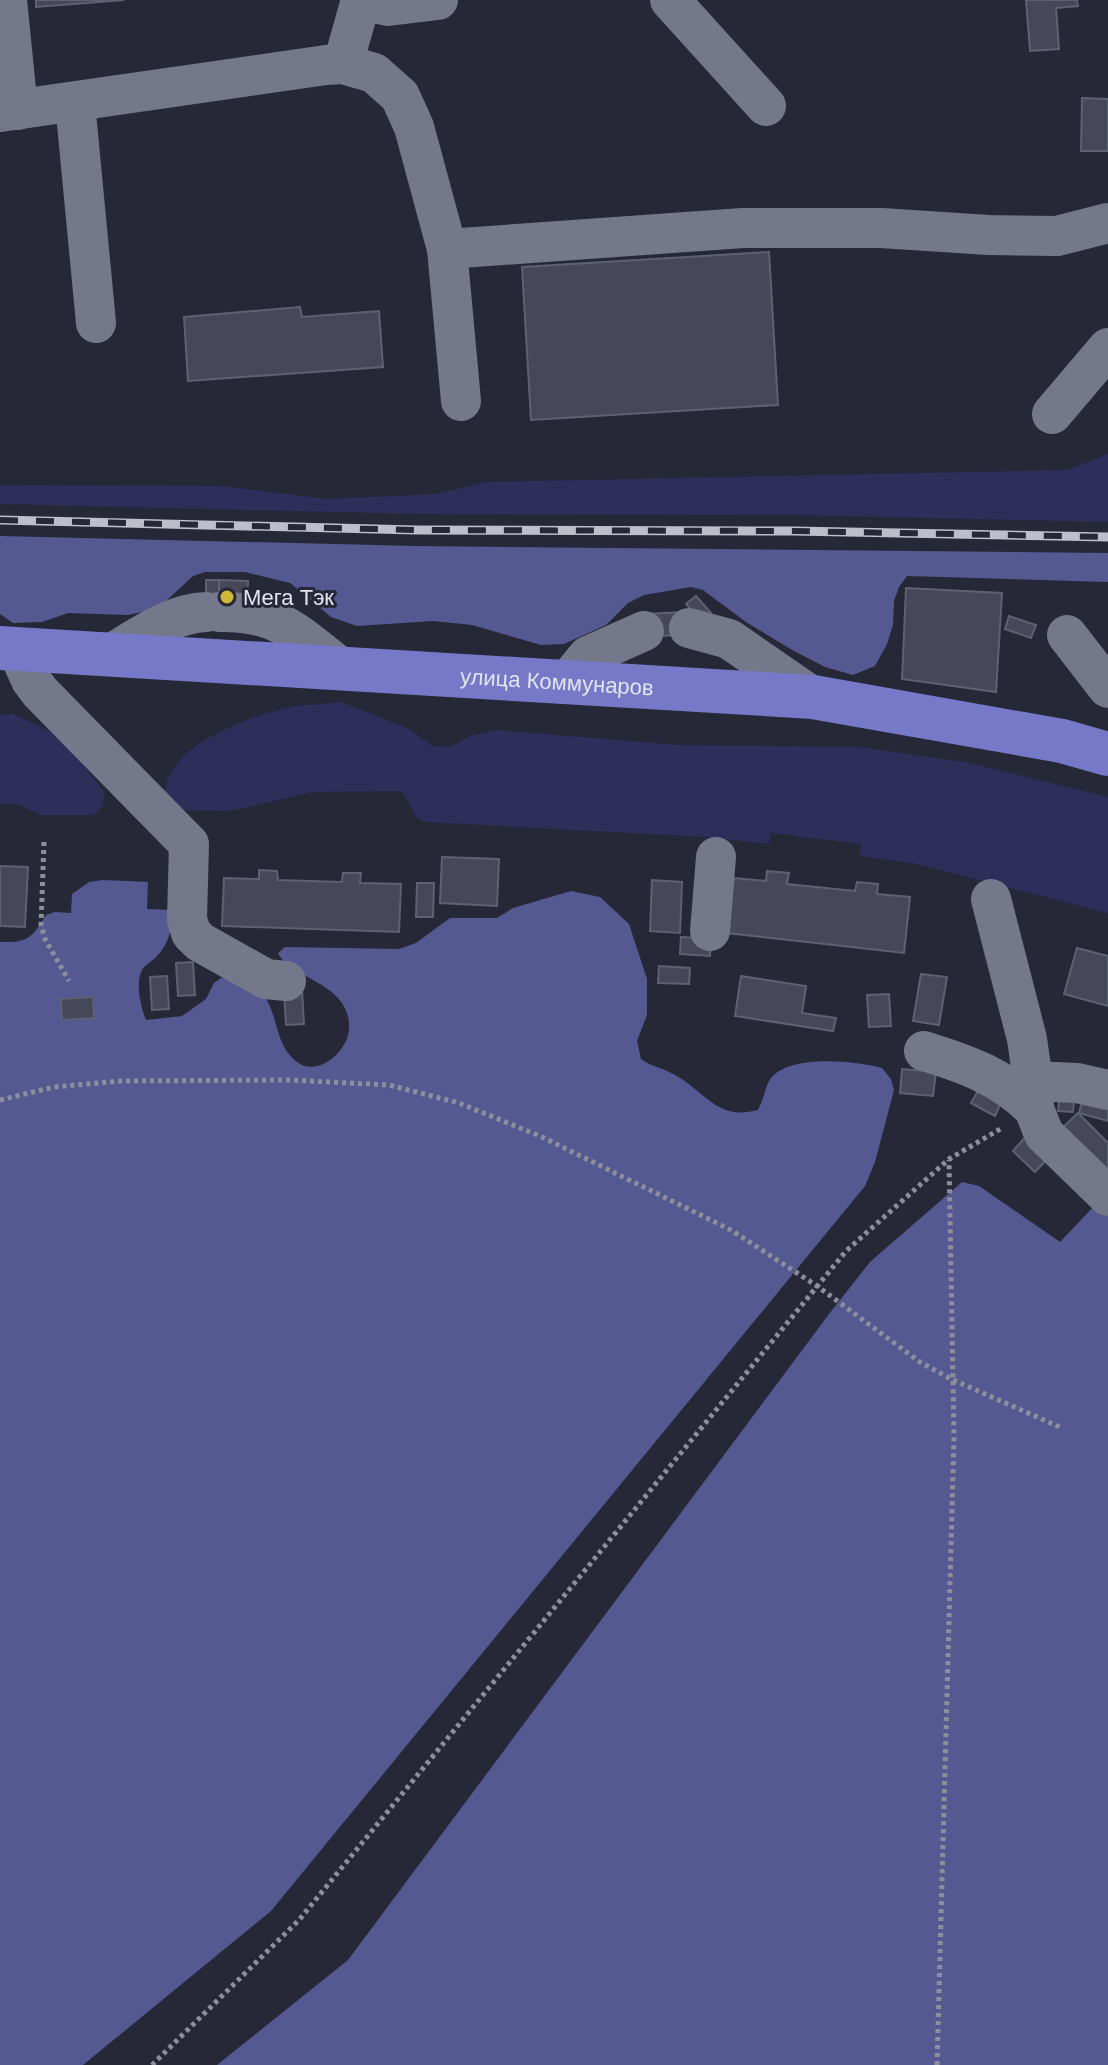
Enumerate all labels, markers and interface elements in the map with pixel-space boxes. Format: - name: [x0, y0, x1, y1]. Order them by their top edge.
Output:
- place label: Мега Тэк: [243, 585, 334, 610]
- marker: Мега Тэк: [218, 588, 236, 606]
- street label: улица Коммунаров: [459, 663, 654, 700]

